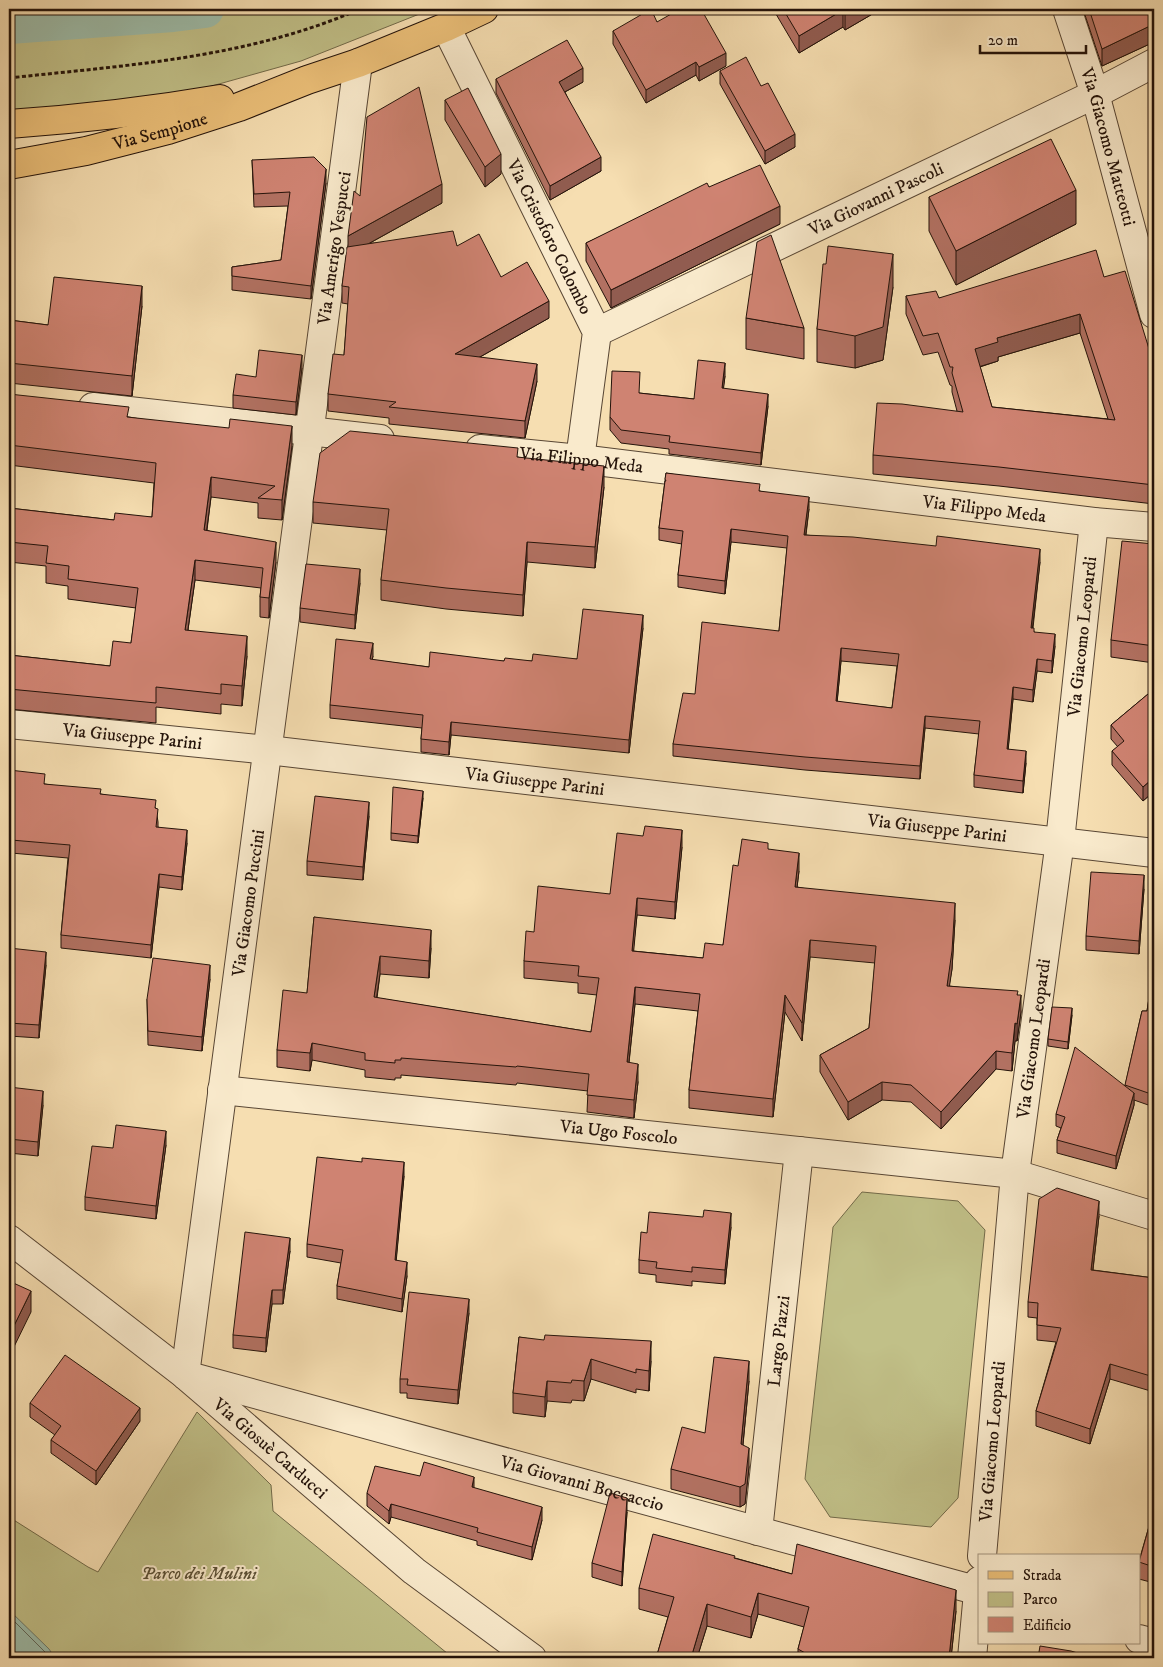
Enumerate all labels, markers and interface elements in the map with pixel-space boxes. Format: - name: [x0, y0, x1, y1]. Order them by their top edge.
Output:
- scale bar: [980, 22, 1087, 54]
- text: 20 m: [988, 31, 1018, 50]
- street label: Via Giacomo Matteotti: [1075, 64, 1140, 228]
- street label: Via Sempione: [110, 108, 210, 156]
- street label: Via Cristoforo Colombo: [501, 155, 597, 319]
- street label: Via Giovanni Pascoli: [804, 158, 947, 242]
- street label: Via Amerigo Vespucci: [313, 170, 357, 327]
- street label: Via Filippo Meda: [518, 443, 645, 479]
- street label: Via Filippo Meda: [920, 491, 1048, 528]
- street label: Via Giacomo Leopardi: [1063, 555, 1102, 719]
- street label: Via Giuseppe Parini: [61, 719, 203, 755]
- street label: Via Giuseppe Parini: [463, 763, 605, 801]
- street label: Via Giuseppe Parini: [865, 810, 1008, 848]
- street label: Via Giacomo Puccini: [228, 828, 270, 979]
- street label: Via Giacomo Leopardi: [1012, 957, 1056, 1121]
- street label: Via Ugo Foscolo: [558, 1116, 679, 1150]
- street label: Largo Piazzi: [764, 1294, 795, 1388]
- street label: Via Giacomo Leopardi: [975, 1360, 1011, 1524]
- street label: Via Giosuè Carducci: [207, 1393, 332, 1504]
- street label: Via Giovanni Boccaccio: [497, 1451, 666, 1517]
- legend: [978, 1554, 1140, 1644]
- park label: Parco dei Mulini: [141, 1563, 258, 1585]
- text: Strada: [1023, 1566, 1062, 1585]
- text: Parco: [1023, 1590, 1057, 1609]
- text: Edificio: [1023, 1616, 1071, 1635]

